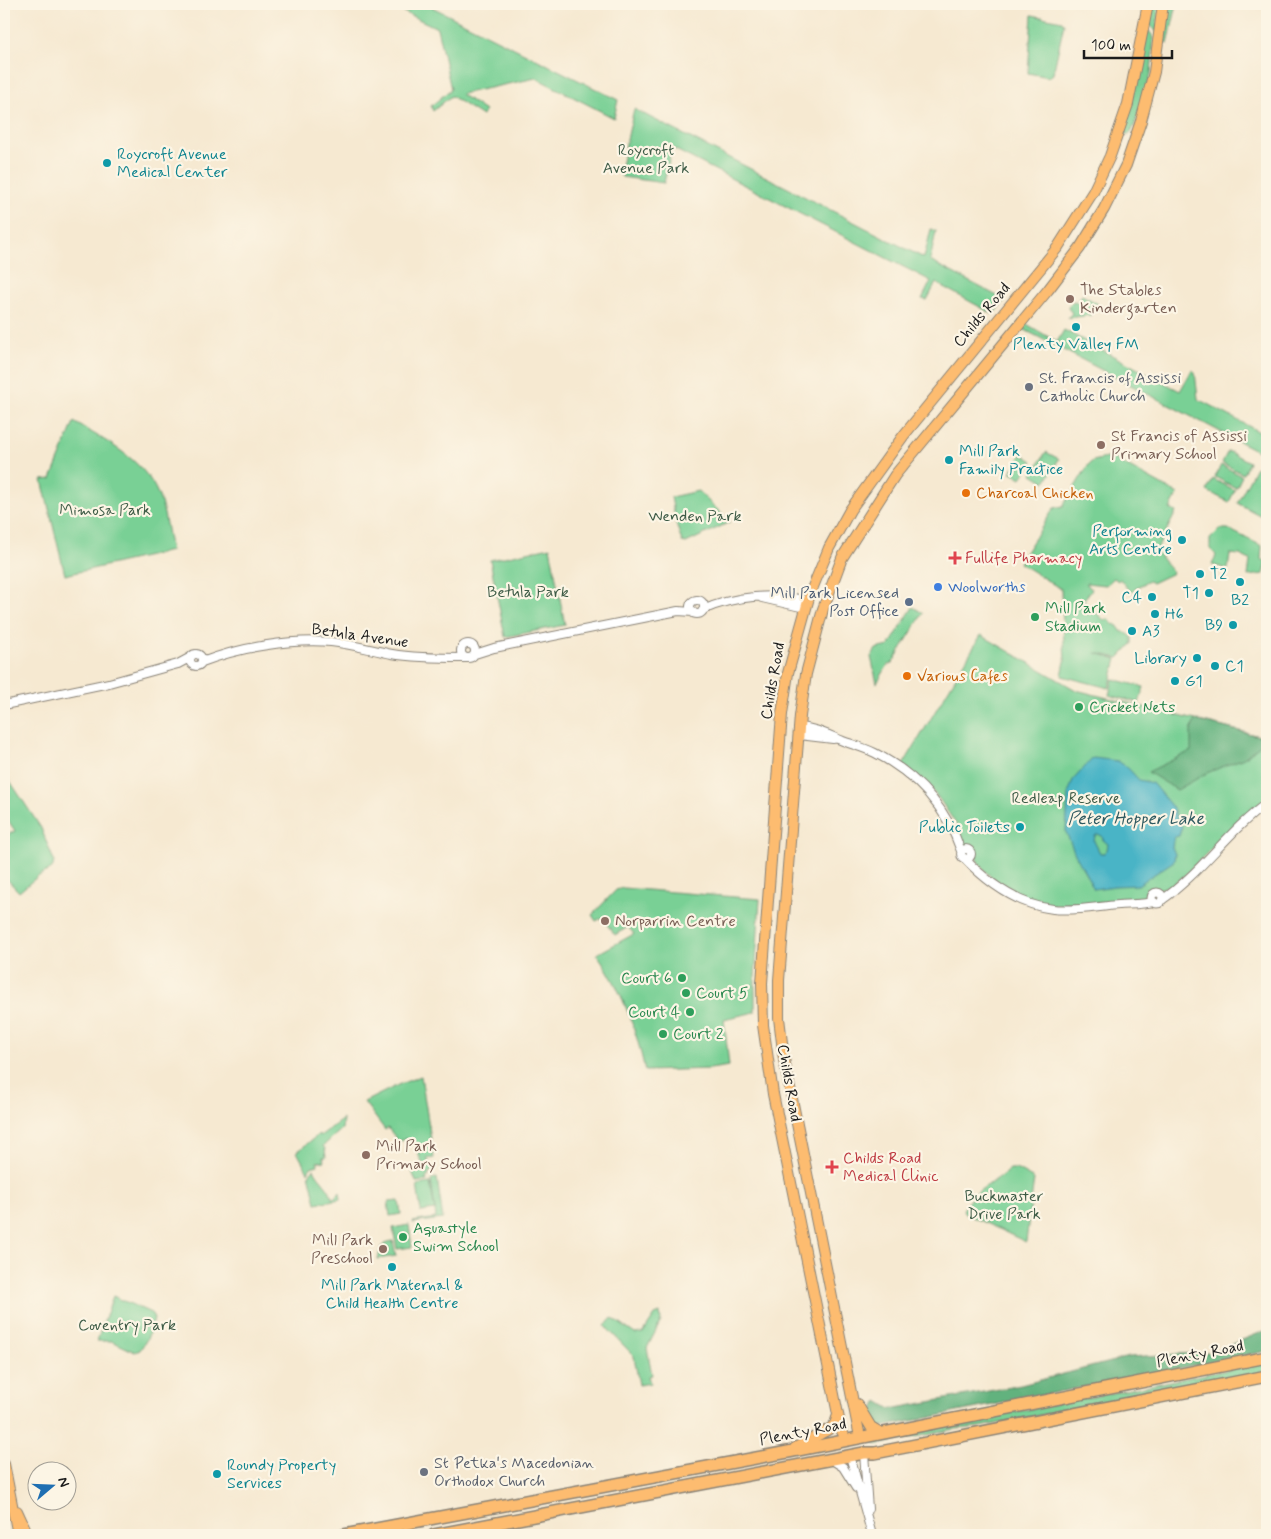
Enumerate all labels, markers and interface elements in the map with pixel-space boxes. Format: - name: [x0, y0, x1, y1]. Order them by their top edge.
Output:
- scale bar: [1084, 28, 1171, 60]
- text: 100 m: [1091, 36, 1131, 56]
- park label: Roycroft Avenue Park: [603, 140, 689, 179]
- place label: Roycroft Avenue Medical Center: [117, 144, 228, 183]
- marker: Roycroft Avenue Medical Center: [101, 157, 113, 169]
- street label: Childs Road: [949, 278, 1015, 352]
- place label: The Stables Kindergarten: [1080, 280, 1177, 320]
- marker: The Stables Kindergarten: [1064, 293, 1076, 305]
- marker: Plenty Valley FM: [1070, 321, 1082, 333]
- place label: Plenty Valley FM: [1013, 334, 1139, 355]
- place label: St. Francis of Assissi Catholic Church: [1039, 368, 1181, 407]
- marker: St. Francis of Assissi Catholic Church: [1023, 381, 1035, 393]
- place label: St Francis of Assissi Primary School: [1111, 426, 1247, 465]
- marker: St Francis of Assissi Primary School: [1095, 439, 1107, 451]
- place label: Mill Park Family Practice: [959, 441, 1063, 480]
- marker: Mill Park Family Practice: [943, 454, 955, 466]
- place label: Charcoal Chicken: [976, 483, 1094, 504]
- marker: Charcoal Chicken: [960, 487, 972, 499]
- park label: Mimosa Park: [59, 500, 151, 521]
- park label: Wenden Park: [648, 506, 742, 527]
- place label: Performing Arts Centre: [1089, 521, 1172, 560]
- marker: Performing Arts Centre: [1176, 534, 1188, 546]
- place label: Fullife Pharmacy: [965, 548, 1082, 569]
- marker: Fullife Pharmacy: [949, 552, 961, 564]
- place label: T2: [1210, 564, 1227, 585]
- marker: T2: [1194, 568, 1206, 580]
- marker: B2: [1234, 576, 1246, 588]
- place label: Woolworths: [948, 577, 1025, 598]
- marker: Woolworths: [932, 581, 944, 593]
- park label: Betula Park: [487, 582, 569, 603]
- place label: Mill Park Licensed Post Office: [771, 583, 899, 622]
- place label: T1: [1183, 583, 1199, 604]
- place label: C4: [1121, 587, 1142, 608]
- marker: T1: [1203, 587, 1215, 599]
- place label: B2: [1231, 590, 1249, 611]
- marker: C4: [1146, 591, 1158, 603]
- marker: Mill Park Licensed Post Office: [903, 596, 915, 608]
- place label: Mill Park Stadium: [1045, 598, 1106, 637]
- place label: H6: [1165, 604, 1184, 625]
- marker: H6: [1149, 608, 1161, 620]
- marker: Mill Park Stadium: [1029, 611, 1041, 623]
- place label: B9: [1205, 615, 1223, 636]
- street label: Betula Avenue: [310, 619, 410, 653]
- marker: B9: [1227, 619, 1239, 631]
- place label: A3: [1142, 621, 1160, 642]
- marker: A3: [1126, 625, 1138, 637]
- street label: Childs Road: [756, 641, 790, 721]
- place label: Library: [1134, 648, 1187, 669]
- marker: Library: [1191, 652, 1203, 664]
- place label: C1: [1225, 656, 1244, 677]
- marker: C1: [1209, 660, 1221, 672]
- place label: Various Cafes: [917, 666, 1008, 687]
- marker: Various Cafes: [901, 670, 913, 682]
- place label: G1: [1185, 671, 1203, 692]
- marker: G1: [1169, 675, 1181, 687]
- place label: Cricket Nets: [1089, 697, 1176, 718]
- marker: Cricket Nets: [1073, 701, 1085, 713]
- park label: Redleap Reserve: [1012, 788, 1121, 809]
- water label: Peter Hopper Lake: [1068, 807, 1205, 831]
- place label: Public Toilets: [919, 817, 1010, 838]
- marker: Public Toilets: [1014, 821, 1026, 833]
- place label: Norparrin Centre: [615, 911, 736, 932]
- marker: Norparrin Centre: [599, 915, 611, 927]
- place label: Court 6: [621, 968, 672, 989]
- marker: Court 6: [676, 972, 688, 984]
- place label: Court 5: [696, 983, 748, 1004]
- marker: Court 5: [680, 987, 692, 999]
- place label: Court 4: [628, 1002, 680, 1023]
- marker: Court 4: [684, 1006, 696, 1018]
- place label: Court 2: [673, 1024, 724, 1045]
- marker: Court 2: [657, 1028, 669, 1040]
- street label: Childs Road: [772, 1043, 806, 1123]
- place label: Mill Park Primary School: [376, 1136, 482, 1175]
- place label: Childs Road Medical Clinic: [843, 1148, 939, 1187]
- marker: Mill Park Primary School: [360, 1149, 372, 1161]
- marker: Childs Road Medical Clinic: [825, 1160, 839, 1174]
- park label: Buckmaster Drive Park: [965, 1186, 1044, 1225]
- place label: Aquastyle Swim School: [413, 1218, 499, 1257]
- place label: Mill Park Preschool: [311, 1230, 373, 1269]
- marker: Aquastyle Swim School: [397, 1231, 409, 1243]
- marker: Mill Park Preschool: [377, 1243, 389, 1255]
- marker: Mill Park Maternal & Child Health Centre: [386, 1261, 398, 1273]
- place label: Mill Park Maternal & Child Health Centre: [321, 1275, 463, 1314]
- park label: Coventry Park: [78, 1315, 176, 1336]
- street label: Plenty Road: [1155, 1335, 1245, 1373]
- street label: Plenty Road: [758, 1413, 848, 1451]
- place label: St Petka's Macedonian Orthodox Church: [434, 1453, 595, 1492]
- place label: Roundy Property Services: [227, 1455, 336, 1494]
- north arrow: [28, 1462, 78, 1512]
- marker: St Petka's Macedonian Orthodox Church: [418, 1466, 430, 1478]
- marker: Roundy Property Services: [211, 1468, 223, 1480]
- text: N: [53, 1475, 73, 1489]

